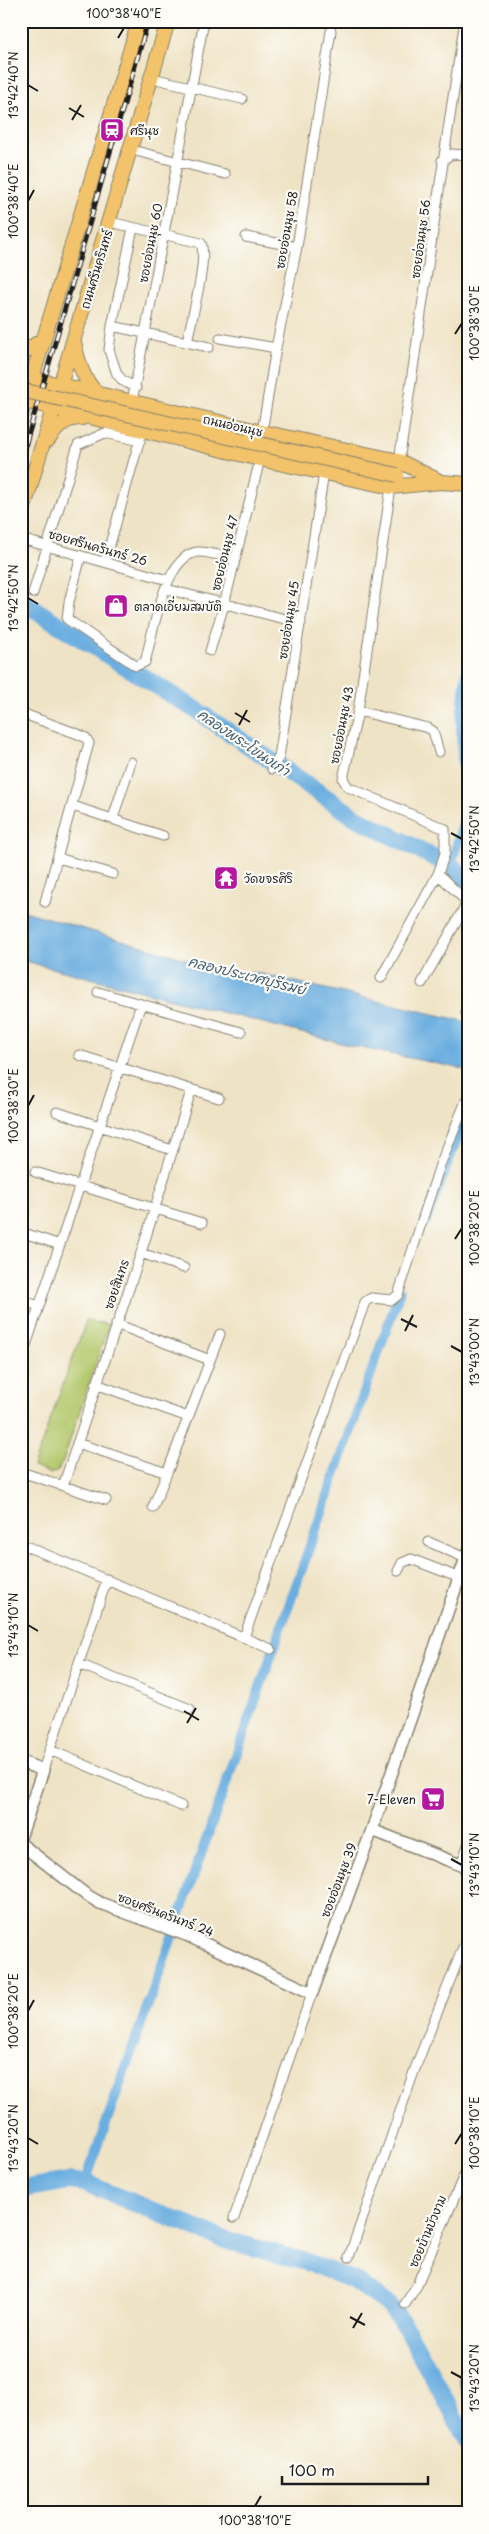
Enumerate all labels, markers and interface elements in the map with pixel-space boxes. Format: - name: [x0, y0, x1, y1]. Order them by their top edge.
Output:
- text: 100°38'40"E: [86, 4, 162, 22]
- text: 13°42'40"N: [4, 51, 22, 119]
- station icon: ศรีนุช: [99, 117, 125, 143]
- place label: ศรีนุช: [130, 121, 159, 140]
- text: 100°38'40"E: [4, 163, 22, 239]
- street label: ซอยอ่อนนุช 58: [270, 189, 303, 271]
- street label: ซอยอ่อนนุช 56: [406, 198, 435, 280]
- street label: ซอยอ่อนนุช 60: [133, 201, 168, 285]
- street label: ถนนศรีนครินทร์: [75, 227, 117, 311]
- text: 100°38'30"E: [465, 285, 483, 361]
- street label: ถนนอ่อนนุช: [201, 409, 265, 442]
- street label: ซอยอ่อนนุช 47: [206, 513, 243, 593]
- street label: ซอยศรีนครินทร์ 26: [46, 524, 150, 570]
- text: 13°42'50"N: [4, 564, 22, 632]
- street label: ซอยอ่อนนุช 45: [273, 579, 304, 661]
- shop icon: ตลาดเอี่ยมสมบัติ: [103, 593, 129, 619]
- place label: ตลาดเอี่ยมสมบัติ: [134, 596, 222, 615]
- street label: ซอยอ่อนนุช 43: [325, 684, 358, 766]
- water label: คลองพระโขนงเก่า: [194, 703, 295, 781]
- text: 13°42'50"N: [465, 805, 483, 873]
- temple icon: วัดขจรศิริ: [213, 865, 239, 891]
- place label: วัดขจรศิริ: [244, 869, 293, 887]
- water label: คลองประเวศบุรีรมย์: [186, 950, 311, 1001]
- text: 100°38'30"E: [4, 1068, 22, 1144]
- text: 100°38'20"E: [465, 1190, 483, 1266]
- street label: ซอยสินทร: [99, 1256, 133, 1312]
- text: 13°43'00"N: [465, 1318, 483, 1386]
- text: 13°43'10"N: [4, 1593, 22, 1657]
- supermarket icon: 7-Eleven: [420, 1786, 446, 1812]
- place label: 7-Eleven: [367, 1790, 416, 1808]
- text: 13°43'10"N: [465, 1833, 483, 1897]
- street label: ซอยอ่อนนุช 39: [315, 1840, 361, 1920]
- street label: ซอยศรีนครินทร์ 24: [115, 1887, 217, 1941]
- text: 100°38'20"E: [4, 1973, 22, 2049]
- text: 100°38'10"E: [465, 2097, 483, 2169]
- text: 13°43'20"N: [4, 2104, 22, 2172]
- street label: ซอยบ้านบัวงาม: [404, 2192, 450, 2270]
- text: 13°43'20"N: [465, 2344, 483, 2412]
- scale bar: [282, 2454, 428, 2486]
- text: 100 m: [289, 2458, 335, 2481]
- text: 100°38'10"E: [219, 2511, 291, 2529]

